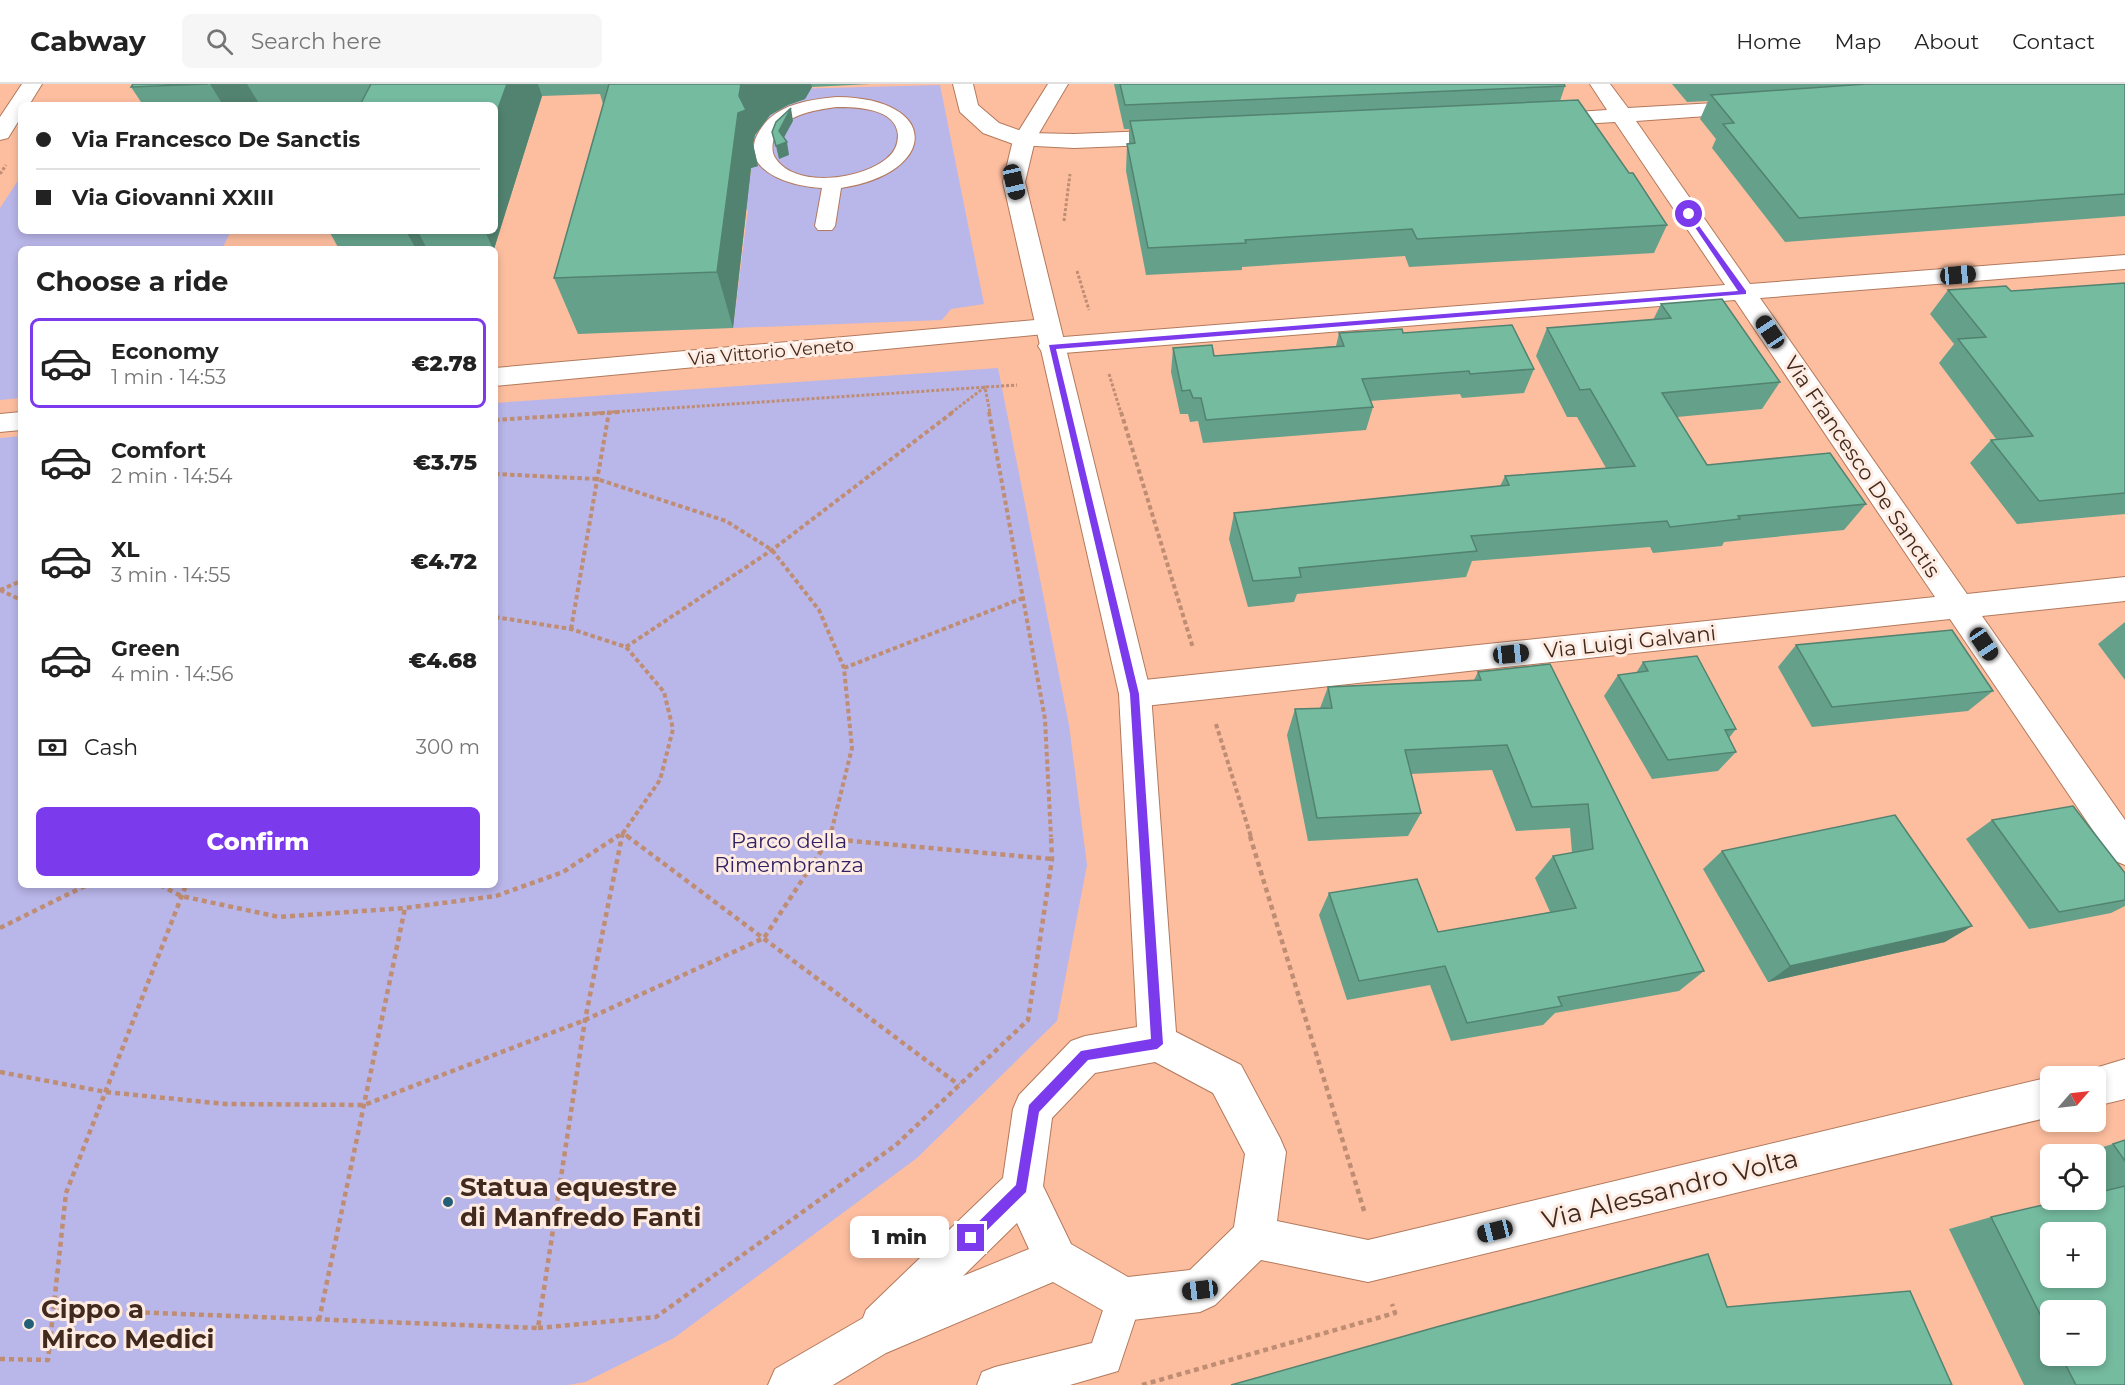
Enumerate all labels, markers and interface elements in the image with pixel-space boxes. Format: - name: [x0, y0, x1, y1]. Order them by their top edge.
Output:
- search box: [182, 14, 602, 68]
- text: Cabway: [30, 24, 146, 58]
- icon: search: [203, 25, 236, 58]
- text: Search here: [251, 28, 382, 55]
- text: Home: [1736, 29, 1801, 54]
- text: Map: [1834, 29, 1881, 54]
- text: About: [1914, 29, 1979, 54]
- text: Contact: [2012, 29, 2095, 54]
- text: Via Francesco De Sanctis: [72, 126, 360, 153]
- car: [1001, 162, 1027, 202]
- text: Via Giovanni XXIII: [72, 184, 274, 211]
- route start: [1675, 200, 1702, 227]
- car: [1939, 264, 1977, 286]
- text: Choose a ride: [36, 265, 228, 298]
- car: [1752, 312, 1788, 352]
- street label: Via Vittorio Veneto: [687, 334, 855, 370]
- icon: car: [39, 336, 93, 390]
- text: Economy: [111, 338, 219, 365]
- text: €2.78: [412, 350, 477, 377]
- street label: Via Francesco De Sanctis: [1779, 351, 1946, 582]
- text: 1 min · 14:53: [111, 365, 226, 389]
- icon: car: [39, 435, 93, 489]
- text: Comfort: [111, 437, 206, 464]
- text: €3.75: [413, 449, 477, 476]
- text: 2 min · 14:54: [111, 464, 233, 488]
- icon: car: [39, 534, 93, 588]
- text: XL: [111, 536, 140, 563]
- text: €4.72: [410, 548, 477, 575]
- text: 3 min · 14:55: [111, 563, 231, 587]
- street label: Via Luigi Galvani: [1543, 620, 1717, 663]
- car: [1966, 624, 2002, 664]
- icon: car: [39, 633, 93, 687]
- text: Green: [111, 635, 180, 662]
- car: [1492, 643, 1530, 665]
- text: €4.68: [408, 647, 477, 674]
- text: 4 min · 14:56: [111, 662, 233, 686]
- icon: cash: [36, 731, 69, 764]
- text: Cash: [84, 734, 138, 761]
- text: 300 m: [416, 735, 480, 759]
- button: Confirm: [36, 807, 480, 876]
- park label: Parco della Rimembranza: [714, 828, 864, 877]
- north arrow: [2040, 1066, 2106, 1132]
- map controls: [2040, 1066, 2106, 1366]
- street label: Via Alessandro Volta: [1539, 1142, 1801, 1236]
- button: locate: [2040, 1144, 2106, 1210]
- place label: Statua equestre di Manfredo Fanti: [460, 1171, 701, 1233]
- marker: Statua equestre di Manfredo Fanti: [441, 1195, 455, 1209]
- callout: 1 min: [851, 1217, 950, 1259]
- car: [1475, 1218, 1515, 1244]
- button: +: [2040, 1222, 2106, 1288]
- route end: [957, 1224, 984, 1251]
- text: 1 min: [872, 1225, 927, 1249]
- car: [1181, 1279, 1219, 1301]
- place label: Cippo a Mirco Medici: [41, 1293, 214, 1355]
- button: −: [2040, 1300, 2106, 1366]
- marker: Cippo a Mirco Medici: [22, 1317, 36, 1331]

